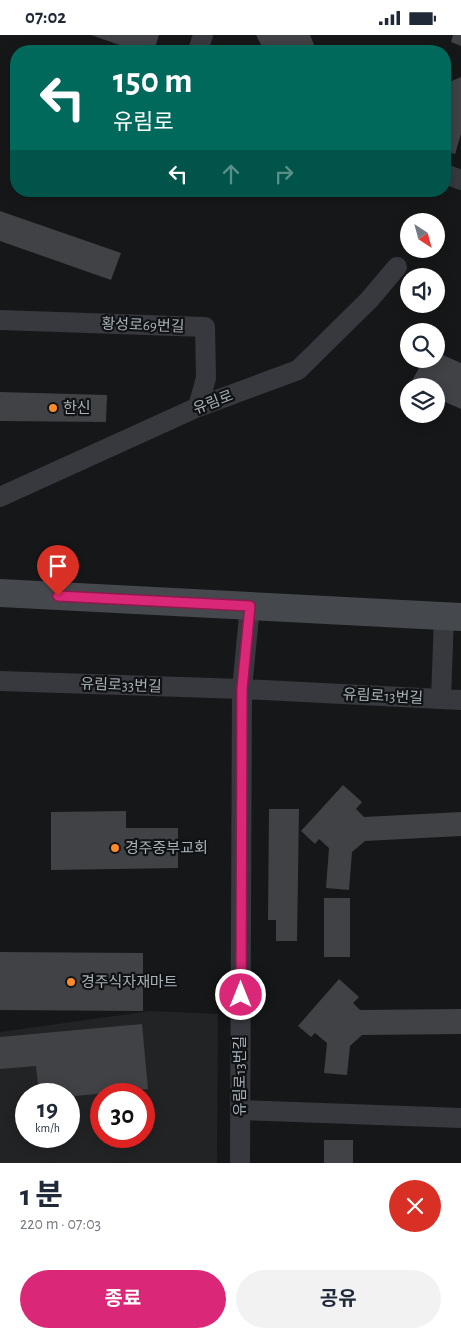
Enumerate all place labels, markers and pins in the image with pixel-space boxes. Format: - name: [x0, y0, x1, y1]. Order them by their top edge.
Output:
- place label: 한신: [63, 400, 91, 416]
- marker: 한신: [47, 402, 59, 414]
- pin: [37, 545, 79, 596]
- place label: 경주중부교회: [125, 840, 208, 856]
- marker: 경주중부교회: [109, 842, 121, 854]
- place label: 경주식자재마트: [81, 974, 178, 990]
- marker: 경주식자재마트: [65, 976, 77, 988]

